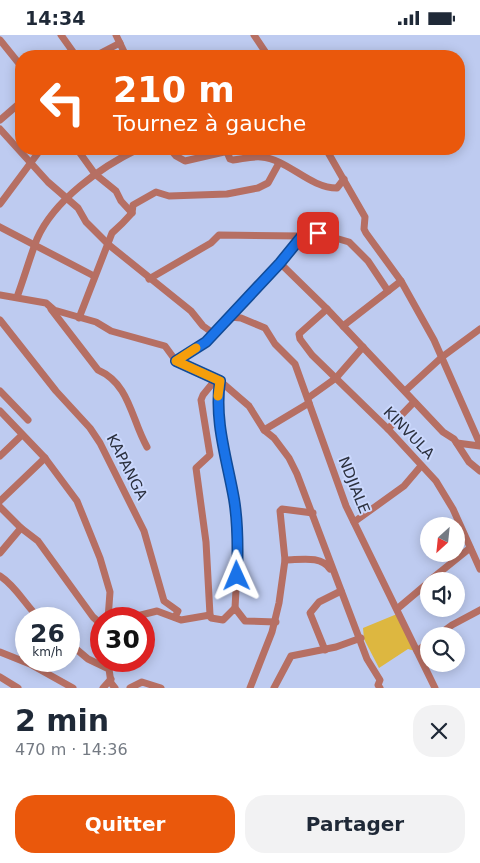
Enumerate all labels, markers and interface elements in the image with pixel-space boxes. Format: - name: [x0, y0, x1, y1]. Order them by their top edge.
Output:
- text: 14:34: [25, 7, 85, 29]
- icon: left: [30, 70, 95, 135]
- text: 210 m: [113, 70, 235, 110]
- text: Tournez à gauche: [113, 111, 306, 136]
- pin: [297, 212, 339, 254]
- icon: arrive: [304, 219, 332, 247]
- street label: KINVULA: [380, 403, 439, 463]
- street label: KAPANGA: [103, 431, 152, 503]
- street label: NDJIALE: [334, 454, 374, 516]
- north arrow: [420, 517, 465, 563]
- map controls: [420, 517, 465, 672]
- position arrow: [210, 549, 262, 601]
- button: sound: [420, 572, 465, 617]
- speed limit sign: 30: [90, 607, 155, 672]
- text: 26: [30, 619, 65, 648]
- button: search: [420, 627, 465, 672]
- text: km/h: [32, 645, 63, 659]
- text: 2 min: [15, 703, 109, 738]
- button: close: [413, 705, 465, 757]
- text: 470 m · 14:36: [15, 740, 128, 759]
- button: Quitter: [15, 795, 235, 853]
- button: Partager: [245, 795, 465, 853]

